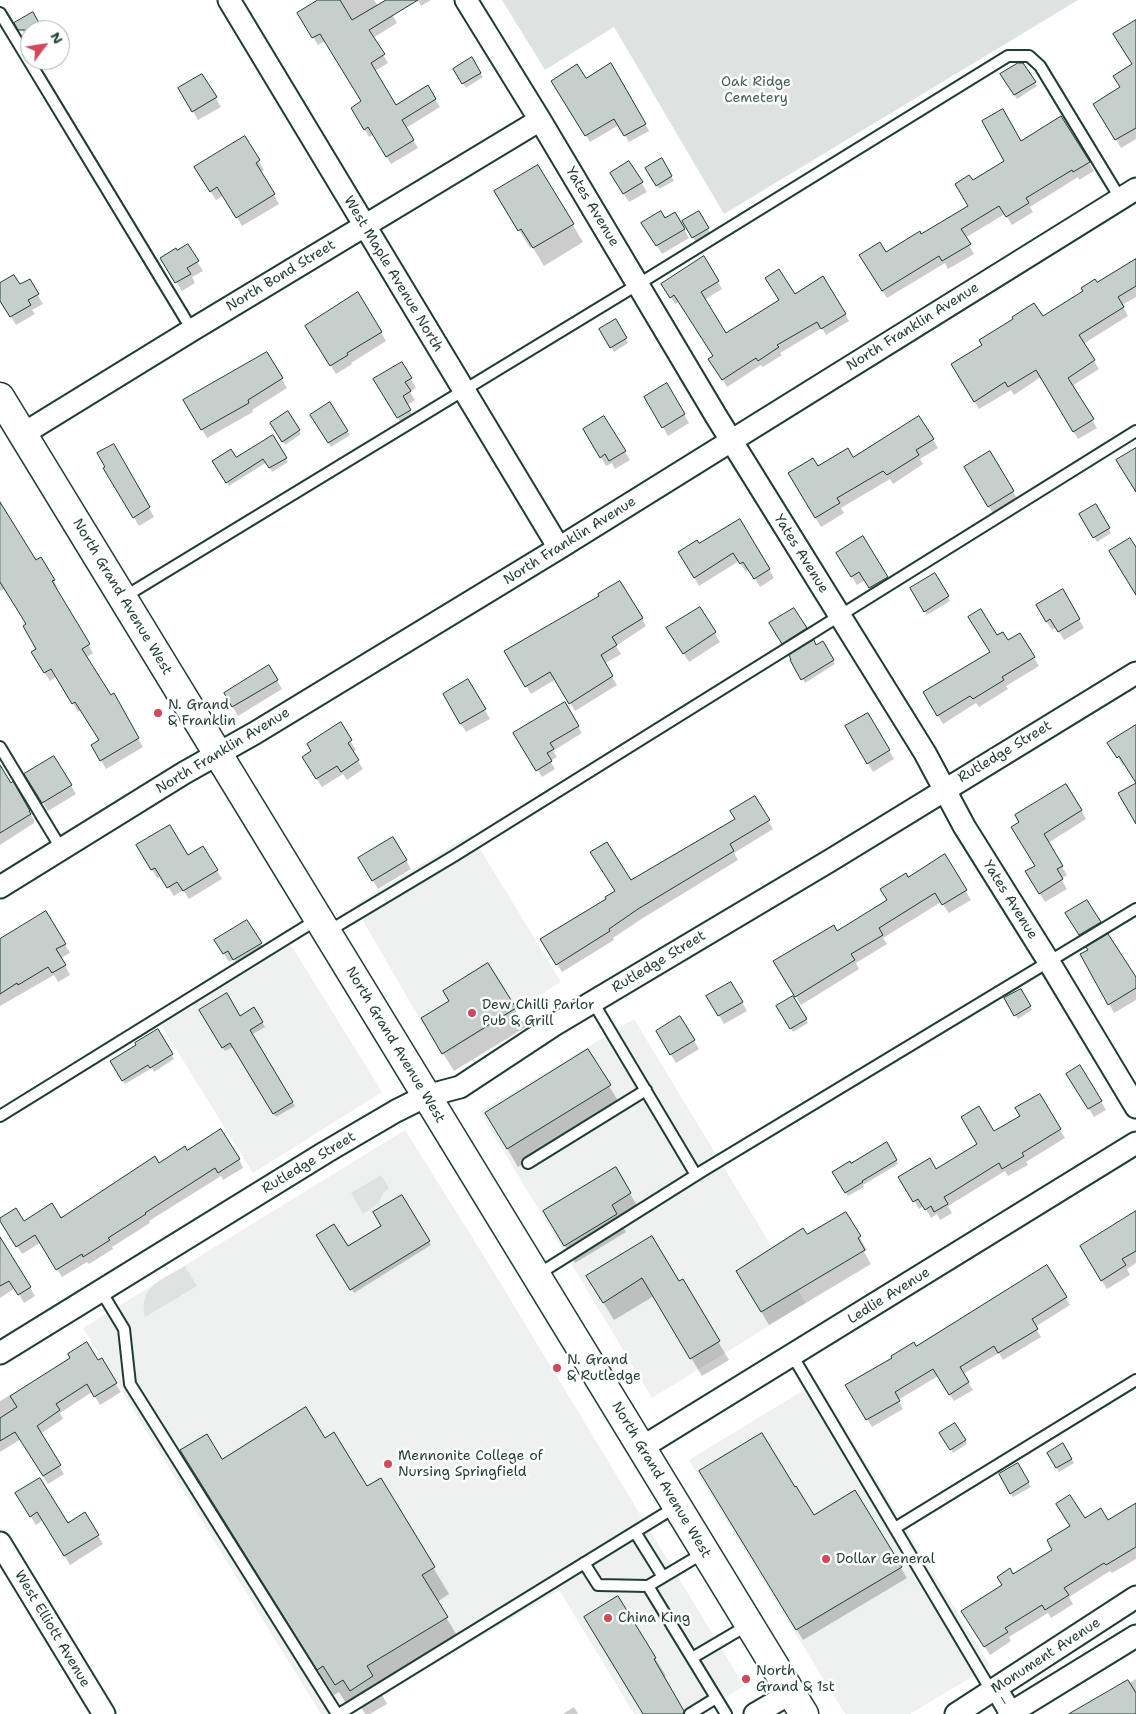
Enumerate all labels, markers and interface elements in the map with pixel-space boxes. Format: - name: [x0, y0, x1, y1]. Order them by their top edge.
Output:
- north arrow: [20, 20, 70, 70]
- text: N: [46, 28, 68, 47]
- park label: Oak Ridge Cemetery: [721, 74, 791, 106]
- street label: Yates Avenue: [562, 164, 622, 250]
- street label: West Maple Avenue North: [340, 193, 446, 355]
- street label: North Bond Street: [223, 237, 339, 315]
- street label: North Franklin Avenue: [844, 279, 982, 375]
- street label: North Franklin Avenue: [501, 493, 639, 589]
- street label: Yates Avenue: [770, 511, 832, 597]
- street label: North Grand Avenue West: [69, 516, 175, 678]
- place label: N. Grand & Franklin: [168, 697, 236, 730]
- street label: North Franklin Avenue: [153, 704, 293, 798]
- marker: N. Grand & Franklin: [152, 707, 164, 719]
- street label: Rutledge Street: [955, 717, 1055, 787]
- street label: Yates Avenue: [979, 857, 1041, 943]
- street label: Rutledge Street: [609, 927, 709, 997]
- street label: North Grand Avenue West: [342, 964, 448, 1126]
- place label: Dew Chilli Parlor Pub & Grill: [482, 997, 595, 1030]
- marker: Dew Chilli Parlor Pub & Grill: [466, 1007, 478, 1019]
- street label: Rutledge Street: [259, 1128, 359, 1198]
- street label: Ledlie Avenue: [845, 1264, 933, 1328]
- place label: N. Grand & Rutledge: [567, 1352, 641, 1384]
- marker: N. Grand & Rutledge: [551, 1362, 563, 1374]
- street label: North Grand Avenue West: [608, 1399, 714, 1561]
- place label: Mennonite College of Nursing Springfield: [398, 1448, 543, 1480]
- marker: Mennonite College of Nursing Springfield: [382, 1458, 394, 1470]
- place label: Dollar General: [836, 1551, 935, 1567]
- marker: Dollar General: [820, 1553, 832, 1565]
- street label: West Elliott Avenue: [10, 1568, 94, 1690]
- place label: China King: [618, 1610, 690, 1626]
- marker: China King: [602, 1612, 614, 1624]
- street label: Monument Avenue: [988, 1614, 1104, 1698]
- place label: North Grand & 1st: [756, 1663, 835, 1695]
- marker: North Grand & 1st: [740, 1673, 752, 1685]

